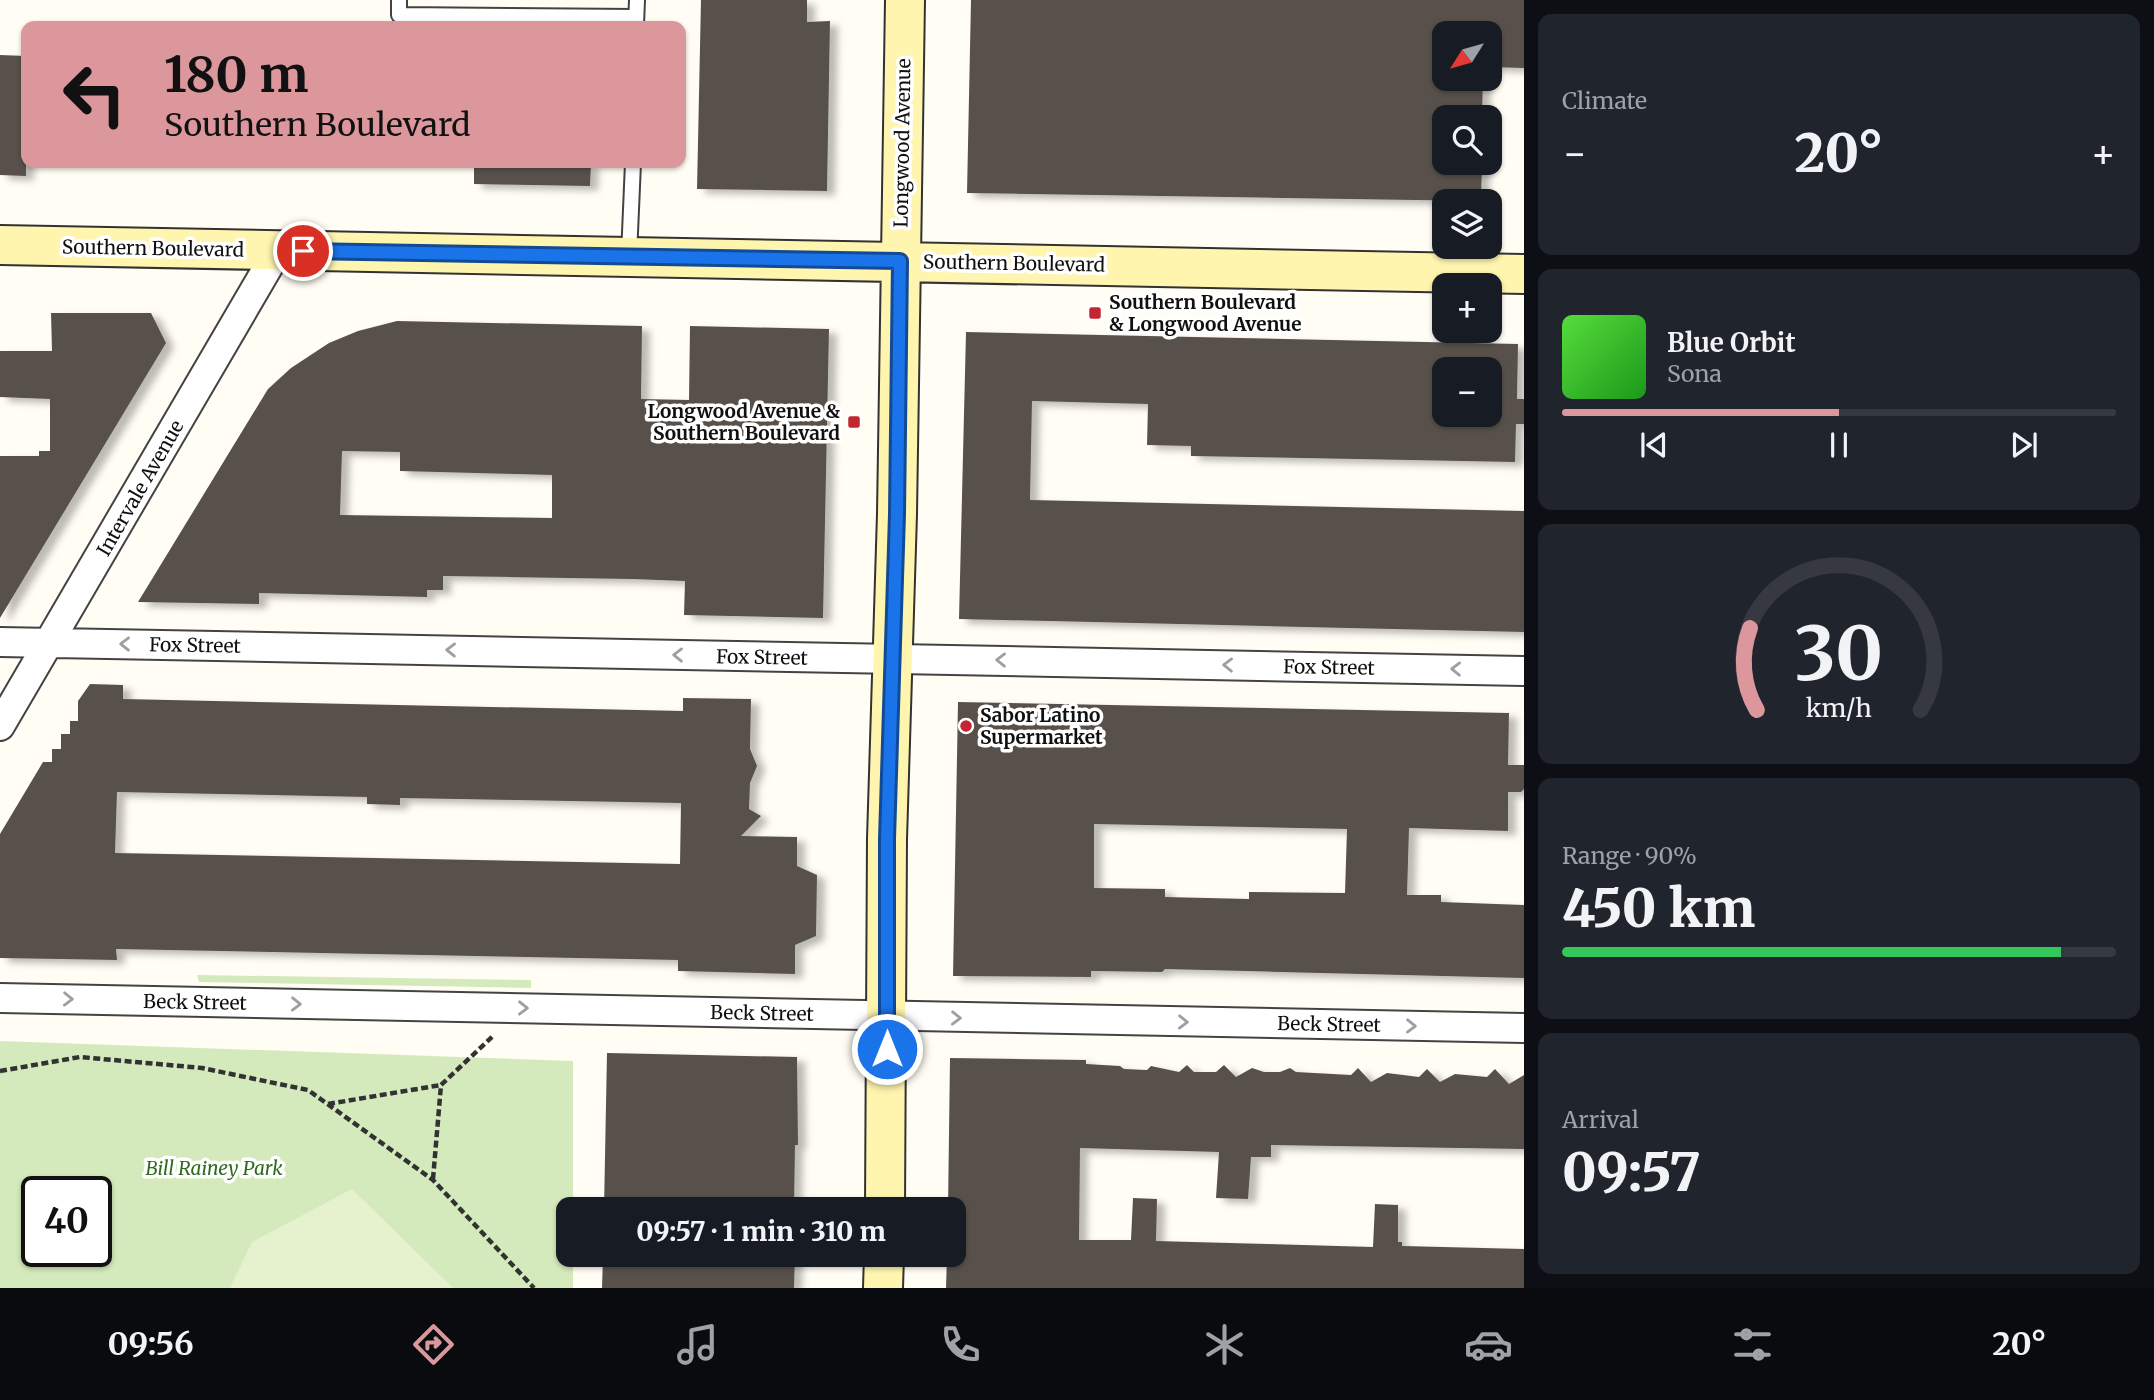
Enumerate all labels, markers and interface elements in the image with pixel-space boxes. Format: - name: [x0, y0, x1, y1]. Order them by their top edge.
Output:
- north arrow: [1432, 21, 1502, 91]
- map controls: [1432, 21, 1502, 427]
- text: 180 m: [164, 44, 309, 105]
- icon: left: [49, 49, 140, 140]
- street label: Longwood Avenue: [889, 58, 915, 228]
- text: Climate: [1562, 86, 1647, 115]
- text: Southern Boulevard: [164, 105, 471, 145]
- button: search: [1432, 105, 1502, 175]
- text: 20°: [1795, 121, 1883, 186]
- text: −: [1562, 130, 1587, 177]
- text: +: [2091, 130, 2116, 177]
- button: layers: [1432, 189, 1502, 259]
- pin: [273, 221, 333, 281]
- icon: arrive: [284, 232, 322, 270]
- street label: Southern Boulevard: [62, 234, 244, 262]
- street label: Southern Boulevard: [923, 249, 1105, 277]
- button: +: [1432, 273, 1502, 343]
- place label: Southern Boulevard & Longwood Avenue: [1109, 290, 1301, 336]
- marker: Southern Boulevard & Longwood Avenue: [1087, 305, 1103, 321]
- text: Blue Orbit: [1667, 326, 1796, 359]
- button: −: [1432, 357, 1502, 427]
- text: Sona: [1667, 359, 1722, 388]
- place label: Longwood Avenue & Southern Boulevard: [648, 399, 840, 445]
- marker: Longwood Avenue & Southern Boulevard: [846, 414, 862, 430]
- street label: Intervale Avenue: [91, 416, 189, 560]
- icon: previous: [1635, 426, 1673, 464]
- icon: pause: [1820, 426, 1858, 464]
- icon: next: [2005, 426, 2043, 464]
- text: 30: [1794, 608, 1884, 700]
- street label: Fox Street: [149, 632, 242, 658]
- one-way arrow: [120, 636, 130, 652]
- one-way arrow: [445, 642, 456, 658]
- street label: Fox Street: [716, 644, 809, 670]
- one-way arrow: [673, 647, 683, 663]
- one-way arrow: [995, 652, 1006, 668]
- street label: Fox Street: [1283, 654, 1376, 680]
- one-way arrow: [1223, 657, 1233, 673]
- one-way arrow: [1450, 662, 1461, 677]
- text: km/h: [1806, 692, 1872, 724]
- place label: Sabor Latino Supermarket: [980, 703, 1103, 749]
- marker: Sabor Latino Supermarket: [958, 718, 974, 734]
- text: Range · 90%: [1562, 841, 1697, 870]
- text: 450 km: [1562, 876, 1755, 941]
- street label: Beck Street: [143, 989, 248, 1015]
- one-way arrow: [63, 991, 74, 1007]
- one-way arrow: [290, 996, 301, 1011]
- street label: Beck Street: [710, 1000, 815, 1026]
- one-way arrow: [518, 1001, 529, 1016]
- one-way arrow: [950, 1010, 961, 1025]
- street label: Beck Street: [1277, 1011, 1382, 1037]
- position arrow: [850, 1012, 924, 1086]
- one-way arrow: [1178, 1014, 1189, 1029]
- one-way arrow: [1405, 1018, 1416, 1033]
- text: Arrival: [1562, 1105, 1639, 1134]
- text: 09:57: [1562, 1140, 1701, 1205]
- park label: Bill Rainey Park: [145, 1156, 283, 1180]
- speed limit sign: 40: [21, 1176, 112, 1267]
- text: 09:57 · 1 min · 310 m: [636, 1215, 886, 1248]
- icon: directions: [409, 1320, 458, 1369]
- icon: music: [673, 1320, 722, 1369]
- icon: phone: [936, 1320, 985, 1369]
- icon: climate: [1200, 1320, 1249, 1369]
- icon: car: [1464, 1320, 1513, 1369]
- icon: filters: [1728, 1320, 1777, 1369]
- text: 09:56: [107, 1324, 194, 1364]
- text: 20°: [1992, 1324, 2046, 1364]

